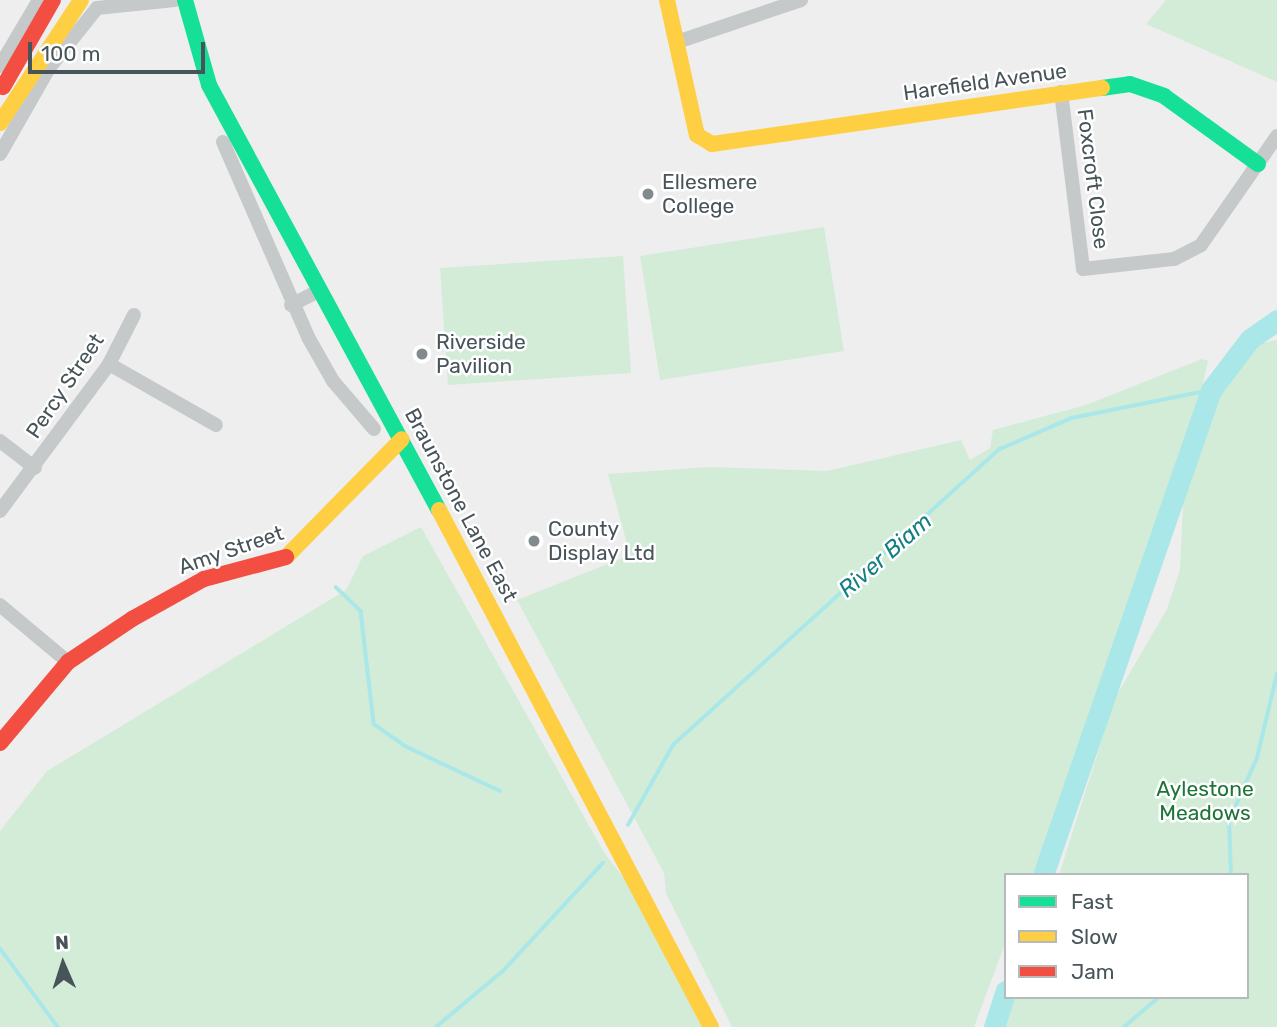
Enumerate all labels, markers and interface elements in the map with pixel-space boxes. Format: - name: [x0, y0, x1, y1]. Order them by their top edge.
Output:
- scale bar: [32, 28, 208, 72]
- text: 100 m: [41, 41, 100, 66]
- street label: Harefield Avenue: [901, 58, 1069, 106]
- street label: Foxcroft Close: [1072, 107, 1114, 251]
- place label: Ellesmere College: [662, 169, 757, 219]
- marker: Ellesmere College: [640, 186, 656, 202]
- street label: Percy Street: [21, 329, 109, 443]
- place label: Riverside Pavilion: [436, 329, 526, 379]
- marker: Riverside Pavilion: [414, 346, 430, 362]
- street label: Braunstone Lane East: [399, 404, 523, 606]
- water label: River Biam: [832, 507, 938, 603]
- place label: County Display Ltd: [548, 516, 655, 566]
- street label: Amy Street: [175, 520, 287, 580]
- marker: County Display Ltd: [526, 533, 542, 549]
- park label: Aylestone Meadows: [1156, 776, 1254, 826]
- legend: [1004, 873, 1249, 999]
- text: Fast: [1071, 889, 1113, 914]
- text: Slow: [1071, 924, 1118, 949]
- north arrow: [28, 929, 98, 999]
- text: N: [54, 931, 69, 954]
- text: Jam: [1071, 959, 1115, 984]

